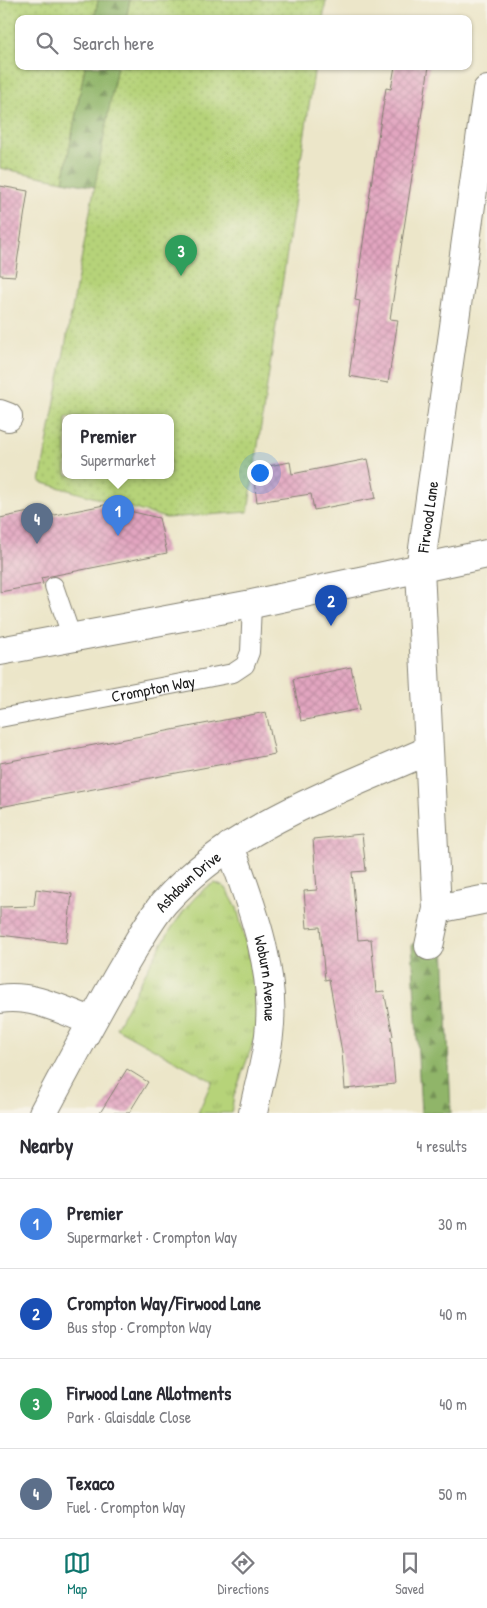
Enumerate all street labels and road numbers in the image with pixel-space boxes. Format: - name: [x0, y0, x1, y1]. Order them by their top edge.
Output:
- street label: Firwood Lane: [411, 479, 443, 555]
- street label: Crompton Way: [109, 670, 197, 707]
- street label: Ashdown Drive: [150, 845, 226, 916]
- street label: Woburn Avenue: [249, 933, 282, 1023]

